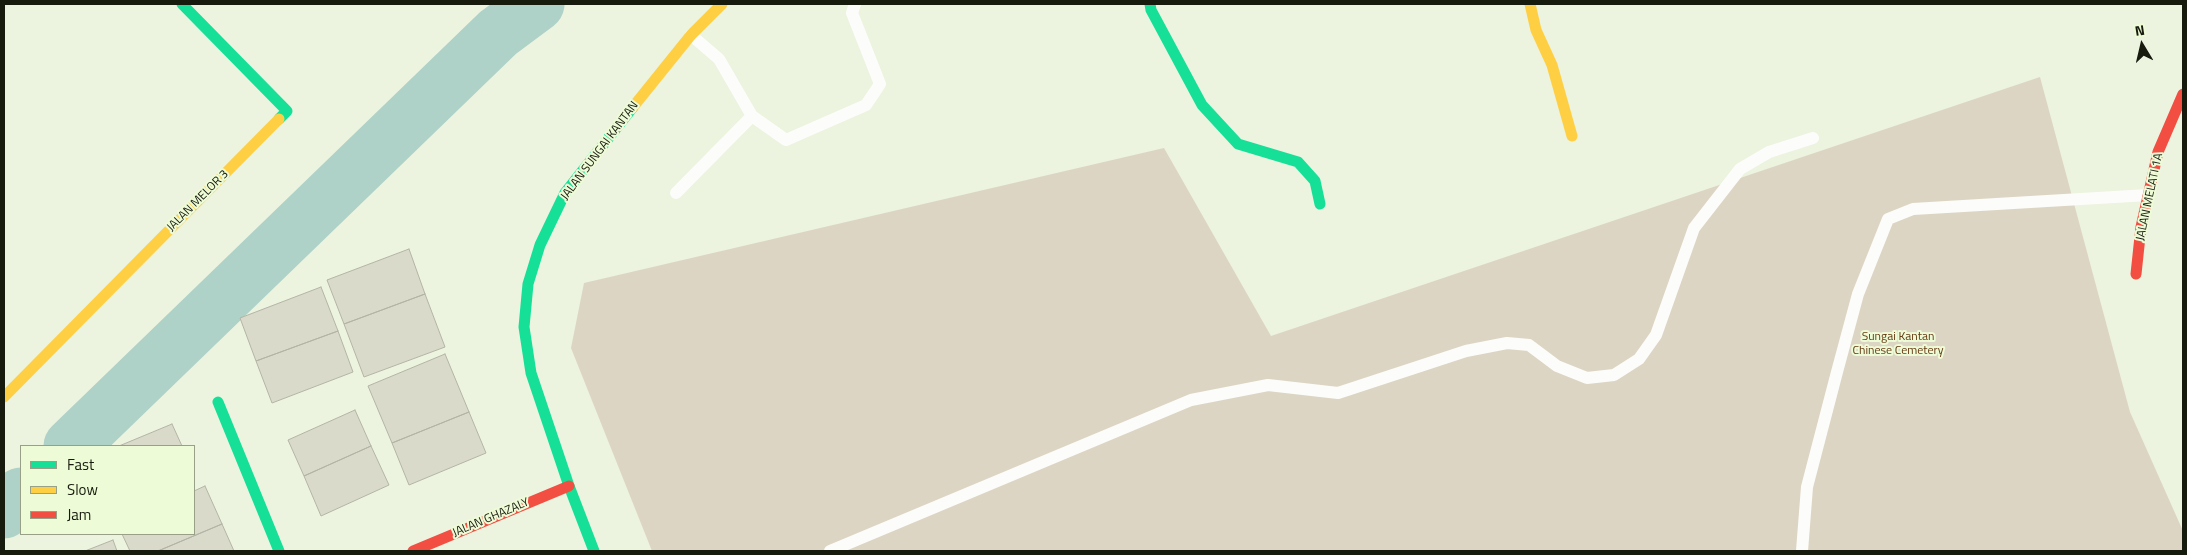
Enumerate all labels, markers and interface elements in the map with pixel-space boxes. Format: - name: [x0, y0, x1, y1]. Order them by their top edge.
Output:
- text: N: [2133, 19, 2146, 41]
- north arrow: [2117, 20, 2167, 70]
- street label: JALAN SUNGAI KANTAN: [558, 99, 642, 203]
- street label: JALAN MELATI 1A: [2134, 152, 2166, 242]
- street label: JALAN MELOR 3: [164, 167, 232, 235]
- park label: Sungai Kantan Chinese Cemetery: [1852, 330, 1944, 358]
- legend: [20, 445, 195, 535]
- text: Fast: [67, 453, 94, 476]
- text: Slow: [67, 478, 98, 501]
- street label: JALAN GHAZALY: [451, 495, 531, 541]
- text: Jam: [67, 503, 91, 526]

